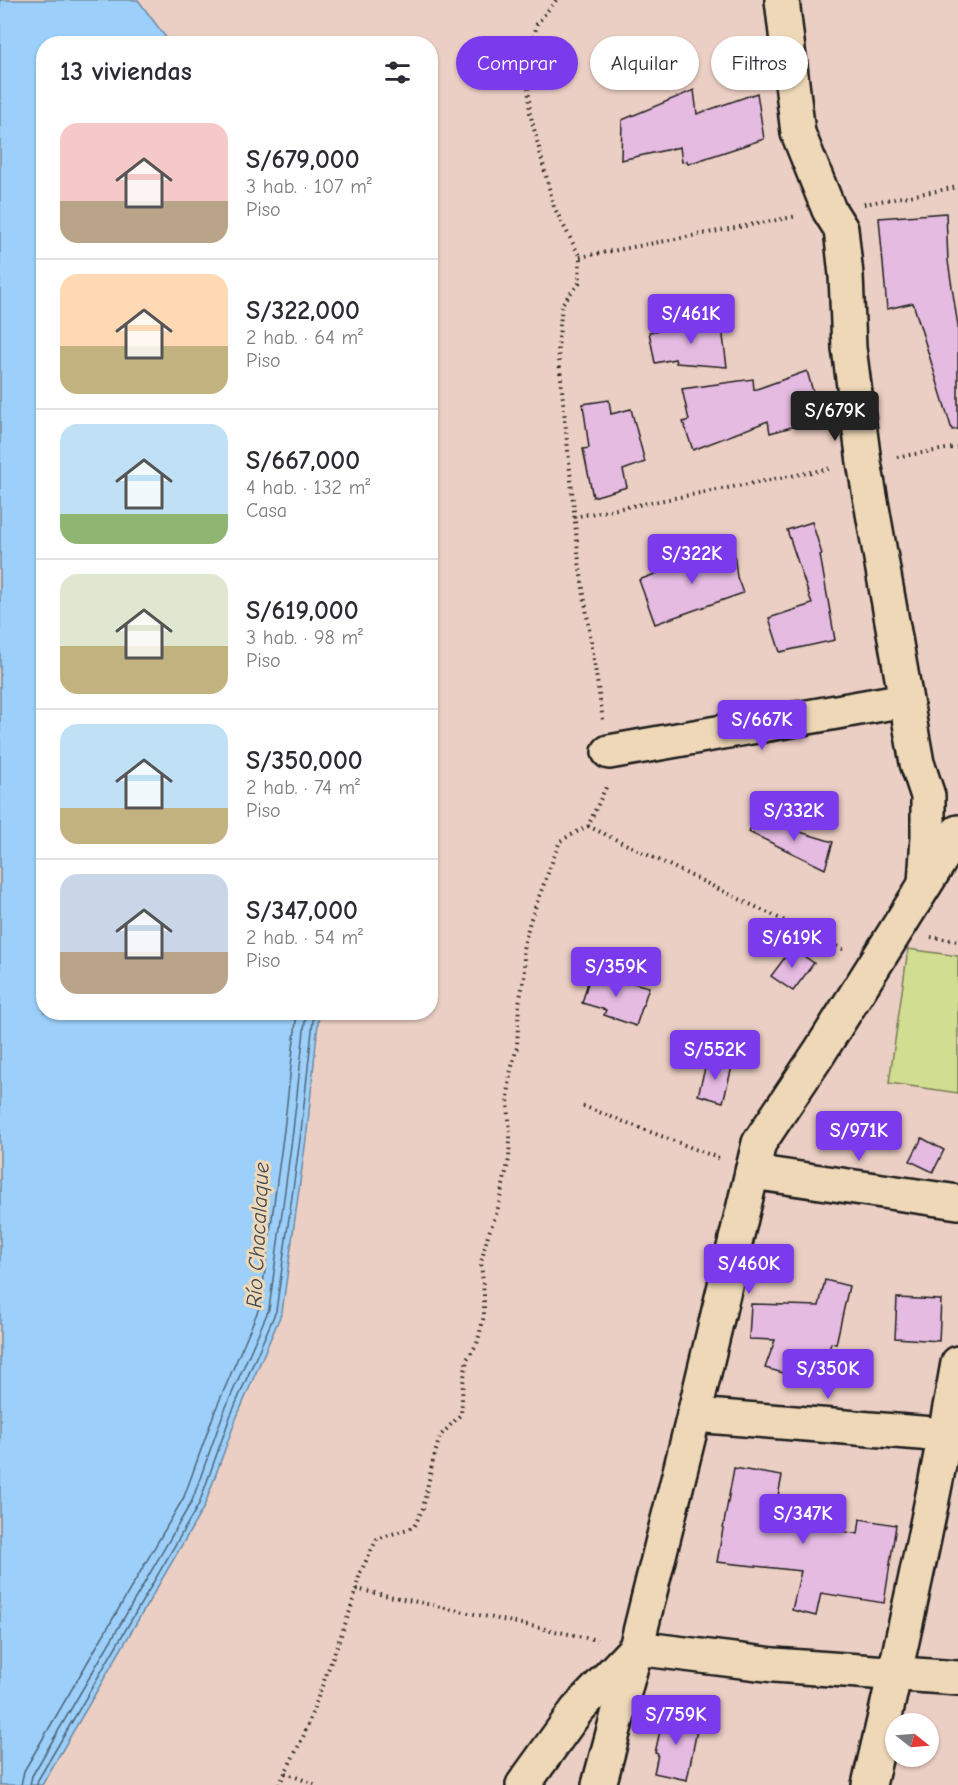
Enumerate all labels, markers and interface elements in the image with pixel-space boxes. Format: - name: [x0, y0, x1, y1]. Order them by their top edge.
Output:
- chip: Comprar: [456, 36, 578, 90]
- chip: Alquilar: [590, 36, 699, 90]
- chip: Filtros: [711, 36, 808, 90]
- icon: filters: [381, 56, 414, 89]
- text: 13 viviendas: [60, 57, 192, 87]
- text: S/679,000: [246, 145, 360, 175]
- icon: home: [108, 147, 180, 219]
- text: 3 hab. · 107 m²: [246, 175, 372, 198]
- text: Piso: [246, 198, 281, 221]
- pin: S/461K: [642, 294, 740, 345]
- text: S/322,000: [246, 296, 360, 326]
- icon: home: [108, 298, 180, 370]
- text: S/461K: [662, 302, 720, 325]
- text: 2 hab. · 64 m²: [246, 326, 363, 349]
- text: Piso: [246, 349, 281, 372]
- pin: S/679K: [786, 391, 884, 442]
- text: S/679K: [805, 399, 865, 422]
- text: S/667,000: [246, 446, 360, 476]
- icon: home: [108, 448, 180, 520]
- text: 4 hab. · 132 m²: [246, 476, 370, 499]
- text: Casa: [246, 499, 287, 522]
- pin: S/322K: [643, 534, 741, 585]
- text: S/322K: [662, 542, 722, 565]
- text: S/619,000: [246, 596, 359, 626]
- icon: home: [108, 598, 180, 670]
- text: 3 hab. · 98 m²: [246, 626, 363, 649]
- text: Piso: [246, 649, 281, 672]
- pin: S/667K: [713, 700, 811, 751]
- text: S/667K: [732, 708, 792, 731]
- text: S/350,000: [246, 746, 363, 776]
- icon: home: [108, 748, 180, 820]
- text: 2 hab. · 74 m²: [246, 776, 360, 799]
- pin: S/332K: [745, 791, 843, 842]
- text: Piso: [246, 799, 281, 822]
- text: S/332K: [764, 799, 824, 822]
- text: S/347,000: [246, 896, 358, 926]
- icon: home: [108, 898, 180, 970]
- pin: S/619K: [743, 918, 841, 969]
- text: 2 hab. · 54 m²: [246, 926, 363, 949]
- text: S/619K: [762, 926, 822, 949]
- pin: S/359K: [567, 947, 665, 998]
- text: Piso: [246, 949, 281, 972]
- text: S/359K: [585, 955, 647, 978]
- pin: S/552K: [666, 1030, 764, 1081]
- text: S/552K: [684, 1038, 746, 1061]
- pin: S/971K: [810, 1111, 908, 1162]
- text: S/971K: [830, 1119, 888, 1142]
- water label: Río Chacalaque: [241, 1162, 275, 1309]
- pin: S/460K: [700, 1244, 798, 1295]
- text: S/460K: [718, 1252, 780, 1275]
- pin: S/350K: [779, 1349, 877, 1400]
- text: S/350K: [797, 1357, 859, 1380]
- pin: S/347K: [754, 1494, 852, 1545]
- text: S/347K: [773, 1502, 833, 1525]
- pin: S/759K: [627, 1695, 725, 1746]
- text: S/759K: [645, 1703, 707, 1726]
- north arrow: [885, 1713, 939, 1767]
- map controls: [885, 1713, 939, 1767]

